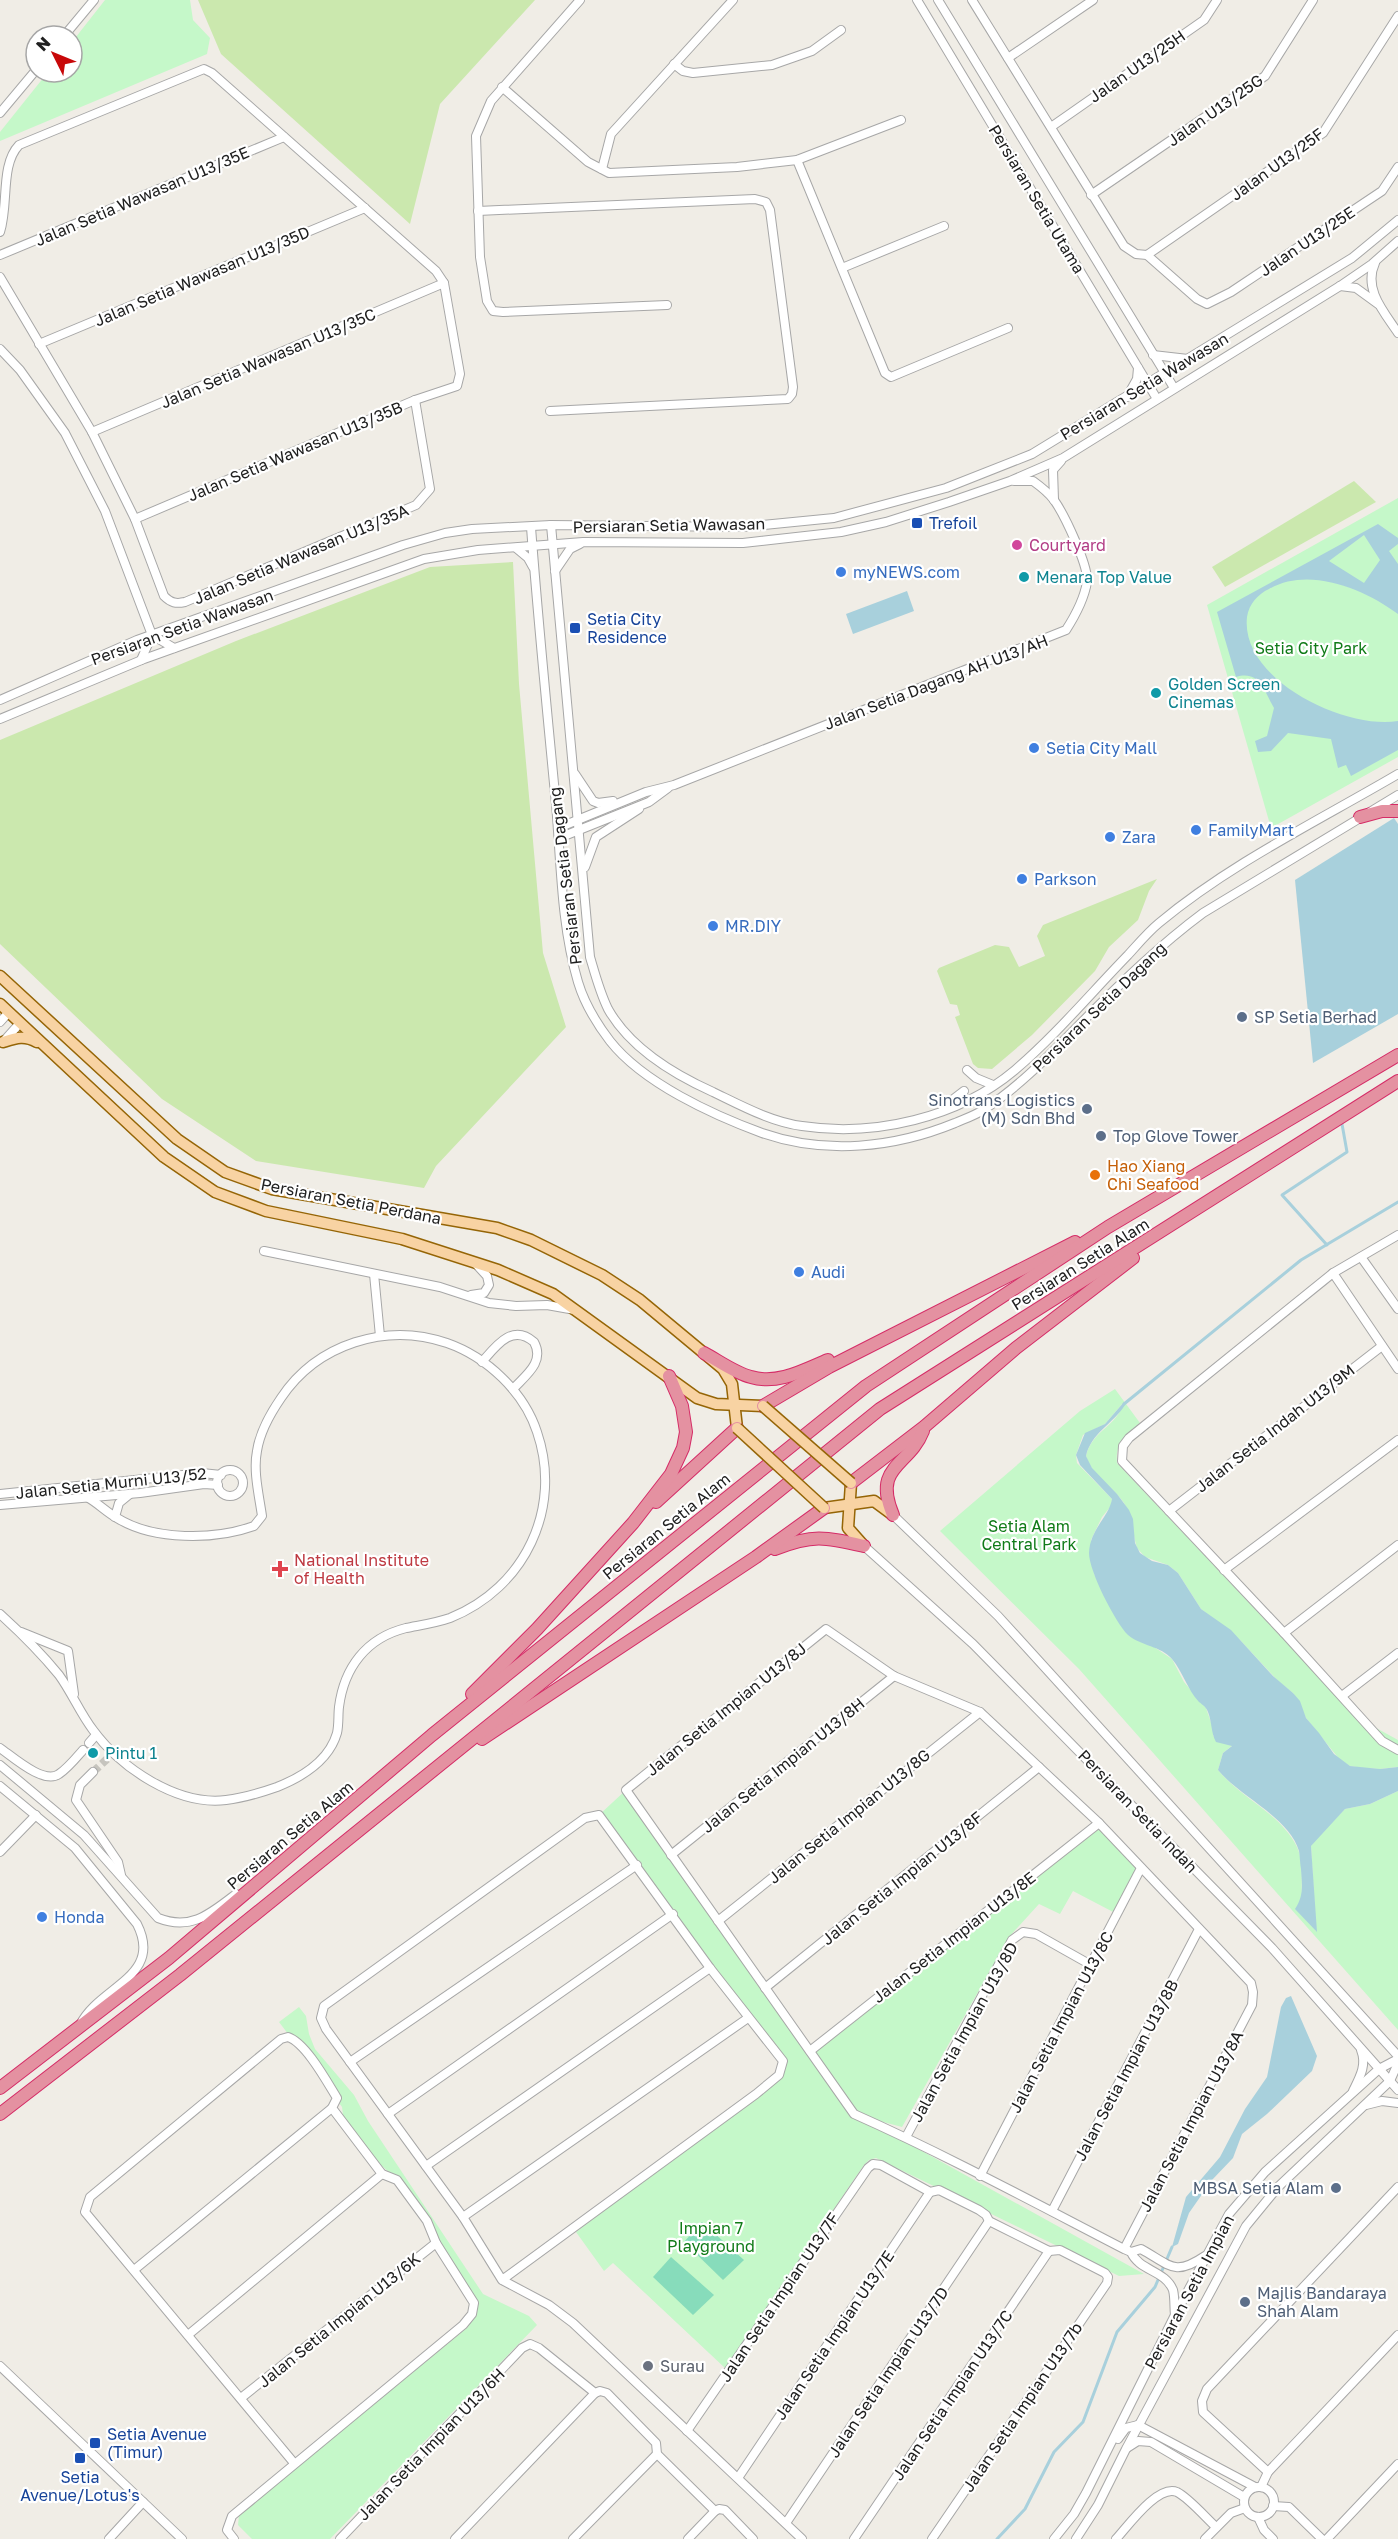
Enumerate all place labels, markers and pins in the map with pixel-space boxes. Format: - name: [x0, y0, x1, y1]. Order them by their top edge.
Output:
- place label: Trefoil: [929, 513, 977, 533]
- marker: Trefoil: [910, 516, 924, 530]
- place label: Courtyard: [1029, 535, 1106, 555]
- marker: Courtyard: [1010, 538, 1024, 552]
- place label: myNEWS.com: [853, 562, 960, 582]
- marker: myNEWS.com: [834, 565, 848, 579]
- place label: Menara Top Value: [1036, 567, 1172, 587]
- marker: Menara Top Value: [1017, 570, 1031, 584]
- place label: Setia City Residence: [587, 609, 667, 647]
- marker: Setia City Residence: [568, 621, 582, 635]
- place label: Golden Screen Cinemas: [1168, 674, 1280, 712]
- marker: Golden Screen Cinemas: [1149, 686, 1163, 700]
- place label: Setia City Mall: [1046, 738, 1157, 758]
- marker: Setia City Mall: [1027, 741, 1041, 755]
- place label: FamilyMart: [1208, 820, 1294, 840]
- marker: FamilyMart: [1189, 823, 1203, 837]
- place label: Zara: [1122, 827, 1156, 847]
- marker: Zara: [1103, 830, 1117, 844]
- place label: Parkson: [1034, 869, 1097, 889]
- marker: Parkson: [1015, 872, 1029, 886]
- place label: MR.DIY: [725, 916, 782, 936]
- marker: MR.DIY: [706, 919, 720, 933]
- place label: SP Setia Berhad: [1254, 1007, 1377, 1027]
- marker: SP Setia Berhad: [1235, 1010, 1249, 1024]
- place label: Sinotrans Logistics (M) Sdn Bhd: [928, 1090, 1075, 1128]
- marker: Sinotrans Logistics (M) Sdn Bhd: [1080, 1102, 1094, 1116]
- place label: Top Glove Tower: [1113, 1126, 1239, 1146]
- marker: Top Glove Tower: [1094, 1129, 1108, 1143]
- place label: Hao Xiang Chi Seafood: [1107, 1156, 1199, 1194]
- marker: Hao Xiang Chi Seafood: [1088, 1168, 1102, 1182]
- place label: Audi: [811, 1262, 845, 1282]
- marker: Audi: [792, 1265, 806, 1279]
- place label: National Institute of Health: [294, 1550, 429, 1588]
- marker: National Institute of Health: [271, 1560, 289, 1578]
- place label: Pintu 1: [105, 1743, 158, 1763]
- marker: Pintu 1: [86, 1746, 100, 1760]
- place label: Honda: [54, 1907, 104, 1927]
- marker: Honda: [35, 1910, 49, 1924]
- place label: MBSA Setia Alam: [1193, 2178, 1324, 2198]
- marker: MBSA Setia Alam: [1329, 2181, 1343, 2195]
- place label: Majlis Bandaraya Shah Alam: [1257, 2283, 1387, 2321]
- marker: Majlis Bandaraya Shah Alam: [1238, 2295, 1252, 2309]
- place label: Surau: [660, 2356, 705, 2376]
- marker: Surau: [641, 2359, 655, 2373]
- place label: Setia Avenue (Timur): [107, 2424, 207, 2462]
- marker: Setia Avenue (Timur): [88, 2436, 102, 2450]
- marker: Setia Avenue/Lotus's: [73, 2451, 87, 2465]
- place label: Setia Avenue/Lotus's: [20, 2467, 140, 2505]

